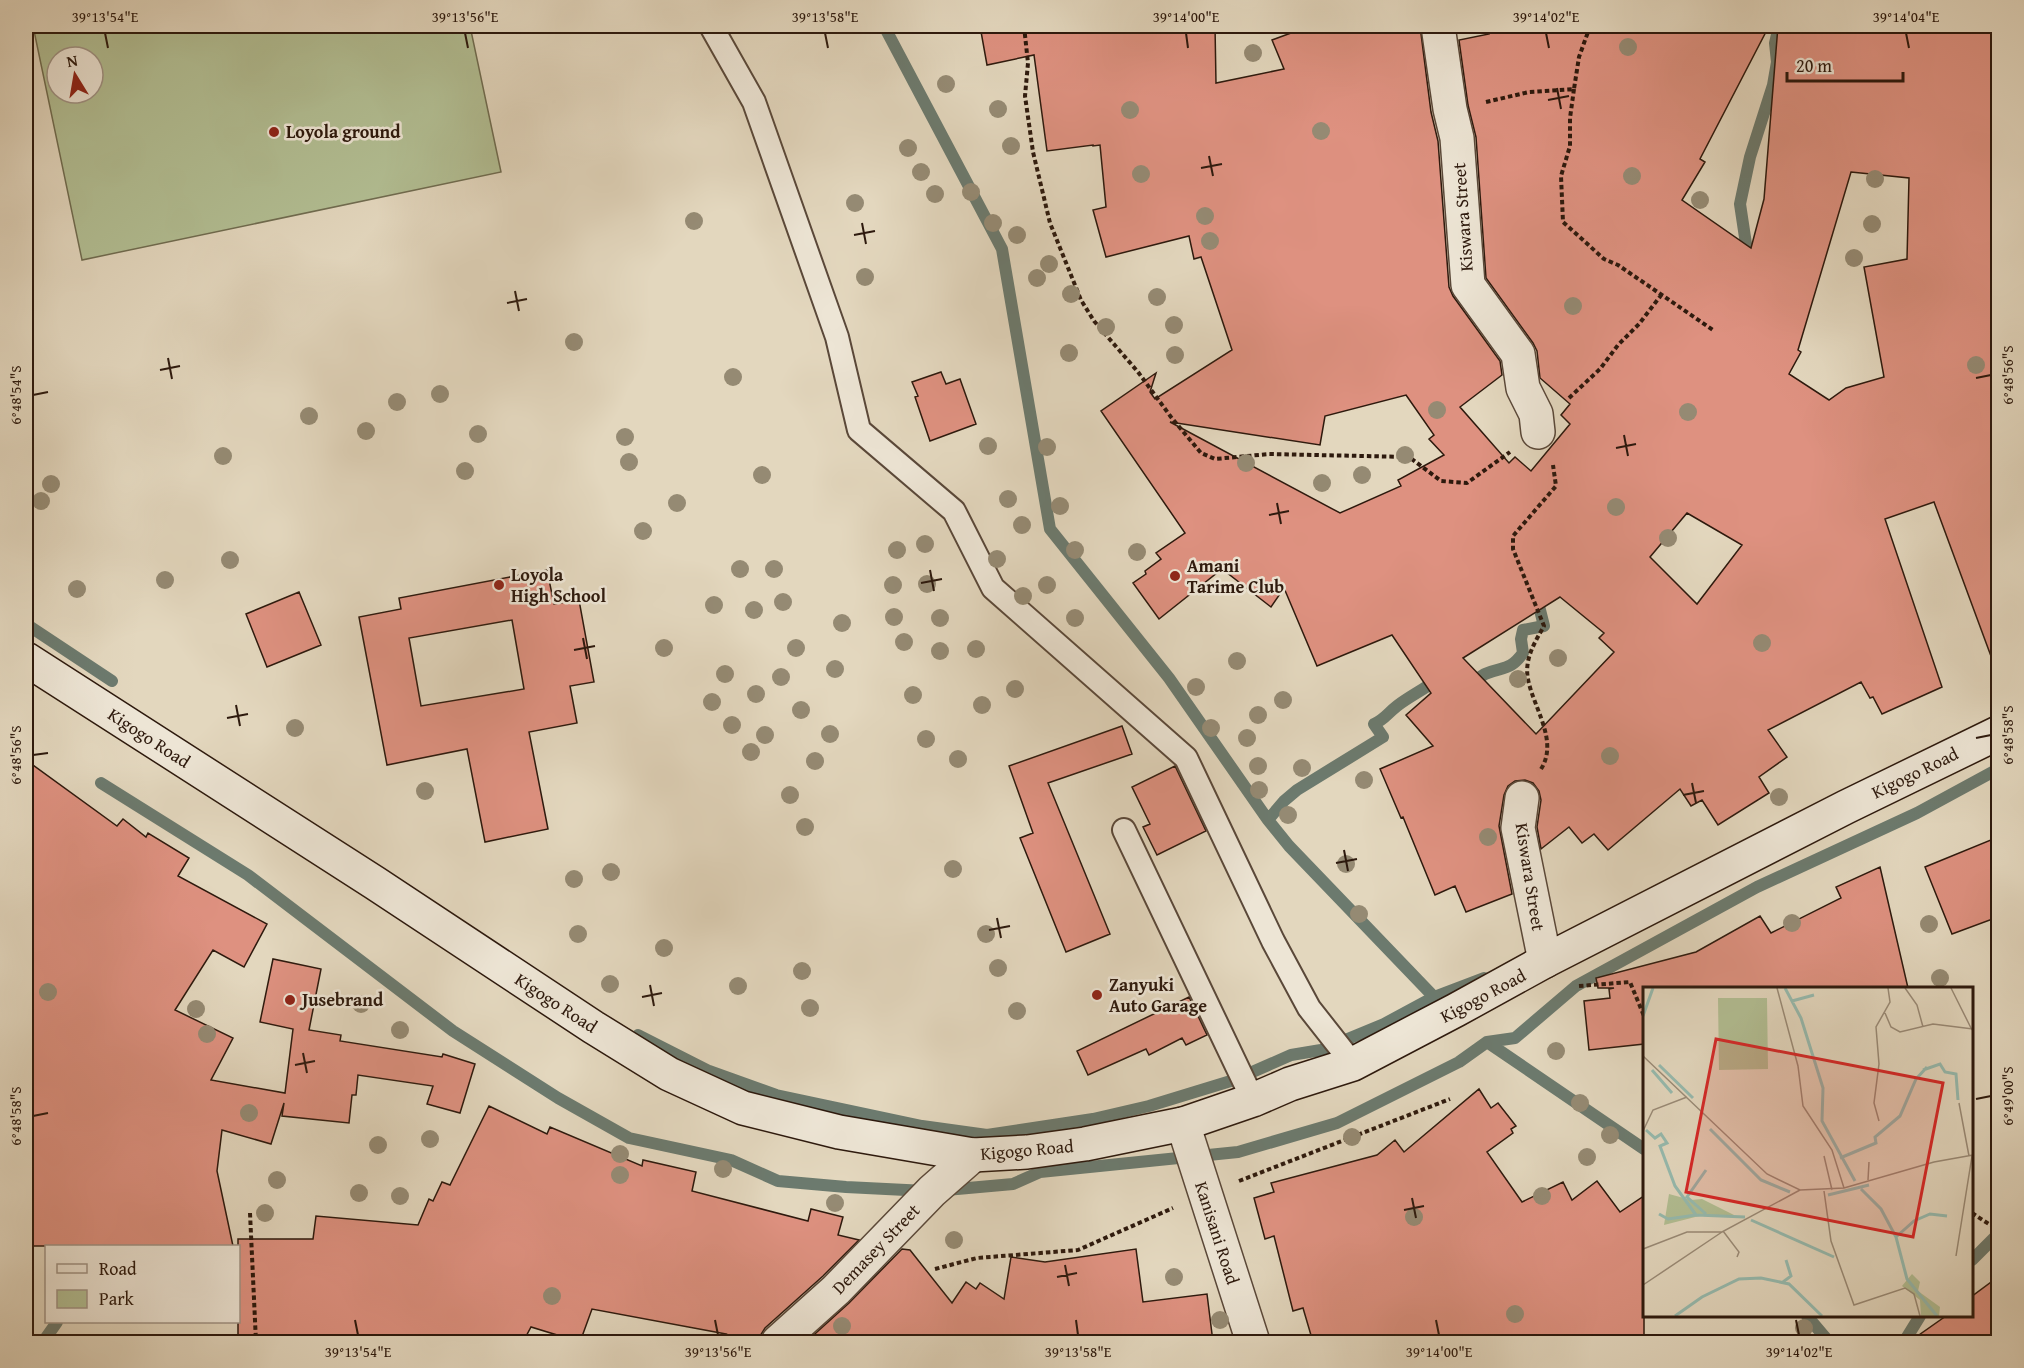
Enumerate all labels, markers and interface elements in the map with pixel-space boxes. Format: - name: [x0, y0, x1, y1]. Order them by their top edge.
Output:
- text: 39°13'54"E: [72, 6, 139, 27]
- text: 39°13'56"E: [432, 6, 499, 27]
- text: 39°13'58"E: [792, 6, 859, 27]
- text: 39°14'00"E: [1153, 6, 1220, 27]
- text: 39°14'02"E: [1513, 6, 1580, 27]
- text: 39°14'04"E: [1873, 6, 1940, 27]
- north arrow: [45, 45, 105, 105]
- scale bar: [1787, 45, 1902, 83]
- text: N: [65, 47, 80, 73]
- text: 20 m: [1796, 52, 1832, 79]
- place label: Loyola ground: [286, 118, 401, 145]
- marker: Loyola ground: [267, 125, 281, 139]
- street label: Kiswara Street: [1445, 161, 1480, 272]
- text: 6°48'56"S: [1997, 345, 2018, 405]
- text: 6°48'54"S: [5, 365, 26, 425]
- place label: Amani Tarime Club: [1187, 552, 1284, 600]
- place label: Loyola High School: [511, 561, 606, 609]
- marker: Amani Tarime Club: [1168, 569, 1182, 583]
- marker: Loyola High School: [492, 578, 506, 592]
- street label: Kigogo Road: [103, 701, 196, 775]
- text: 6°48'58"S: [1997, 705, 2018, 765]
- text: 6°48'56"S: [5, 725, 26, 785]
- street label: Kigogo Road: [1867, 740, 1963, 805]
- street label: Kiswara Street: [1509, 821, 1552, 934]
- street label: Kigogo Road: [1435, 961, 1531, 1029]
- street label: Kigogo Road: [510, 966, 603, 1040]
- place label: Zanyuki Auto Garage: [1109, 971, 1207, 1019]
- place label: Jusebrand: [299, 986, 384, 1013]
- inset map: [1643, 987, 1973, 1317]
- marker: Zanyuki Auto Garage: [1090, 988, 1104, 1002]
- marker: Jusebrand: [283, 993, 297, 1007]
- text: 6°49'00"S: [1997, 1066, 2018, 1126]
- text: 6°48'58"S: [5, 1086, 26, 1146]
- street label: Kigogo Road: [979, 1132, 1075, 1167]
- street label: Kanisani Road: [1188, 1178, 1247, 1288]
- street label: Demasey Street: [825, 1197, 926, 1300]
- legend: [45, 1245, 240, 1323]
- text: Road: [99, 1255, 137, 1282]
- text: Park: [99, 1285, 135, 1312]
- text: 39°13'54"E: [325, 1341, 392, 1362]
- text: 39°13'56"E: [685, 1341, 752, 1362]
- text: 39°13'58"E: [1045, 1341, 1112, 1362]
- text: 39°14'00"E: [1406, 1341, 1473, 1362]
- text: 39°14'02"E: [1766, 1341, 1833, 1362]

